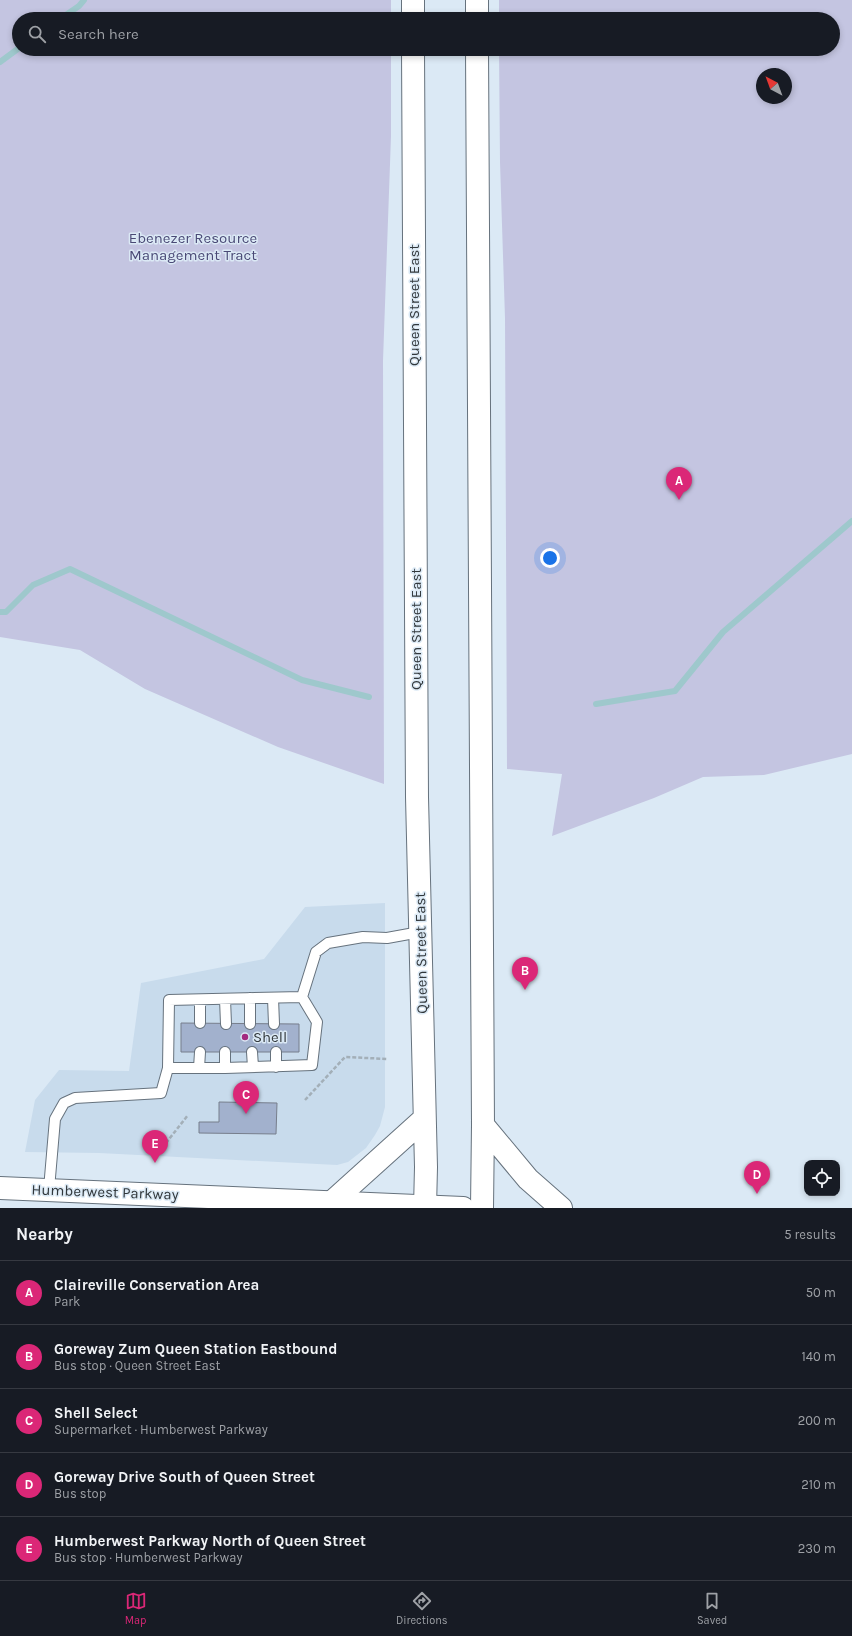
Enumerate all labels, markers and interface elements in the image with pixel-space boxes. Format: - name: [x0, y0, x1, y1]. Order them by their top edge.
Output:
- search box: [12, 12, 840, 56]
- icon: search: [26, 23, 48, 45]
- text: Search here: [58, 25, 139, 43]
- north arrow: [756, 68, 792, 104]
- park label: Ebenezer Resource Management Tract: [129, 229, 257, 264]
- street label: Queen Street East: [405, 244, 423, 366]
- pin: A: [666, 467, 692, 500]
- your location: [540, 548, 560, 568]
- street label: Queen Street East: [407, 568, 425, 690]
- street label: Queen Street East: [411, 892, 431, 1014]
- pin: B: [512, 957, 538, 990]
- place label: Shell: [253, 1028, 287, 1046]
- marker: Shell: [240, 1032, 250, 1042]
- pin: C: [233, 1081, 259, 1114]
- pin: E: [142, 1130, 168, 1163]
- map controls: [804, 1160, 840, 1196]
- button: locate: [804, 1160, 840, 1196]
- pin: D: [744, 1161, 770, 1194]
- street label: Humberwest Parkway: [31, 1180, 179, 1204]
- text: Nearby: [16, 1224, 73, 1244]
- text: 5 results: [784, 1227, 836, 1242]
- text: Claireville Conservation Area: [54, 1276, 259, 1294]
- text: A: [25, 1285, 33, 1300]
- text: 50 m: [806, 1285, 836, 1300]
- text: Park: [54, 1294, 80, 1309]
- text: Goreway Zum Queen Station Eastbound: [54, 1340, 337, 1358]
- text: B: [25, 1349, 33, 1364]
- text: 140 m: [801, 1349, 836, 1364]
- text: Bus stop · Queen Street East: [54, 1358, 220, 1373]
- text: Shell Select: [54, 1404, 138, 1422]
- text: C: [25, 1413, 33, 1428]
- text: 200 m: [798, 1413, 836, 1428]
- text: Supermarket · Humberwest Parkway: [54, 1422, 268, 1437]
- text: Goreway Drive South of Queen Street: [54, 1468, 315, 1486]
- text: D: [25, 1477, 33, 1492]
- text: 210 m: [801, 1477, 836, 1492]
- text: Bus stop: [54, 1486, 106, 1501]
- text: Humberwest Parkway North of Queen Street: [54, 1532, 366, 1550]
- text: E: [25, 1541, 33, 1556]
- text: 230 m: [798, 1541, 836, 1556]
- text: Bus stop · Humberwest Parkway: [54, 1550, 243, 1565]
- tab: Map: [125, 1590, 147, 1627]
- tab: Directions: [396, 1590, 448, 1627]
- tab: Saved: [697, 1590, 727, 1627]

